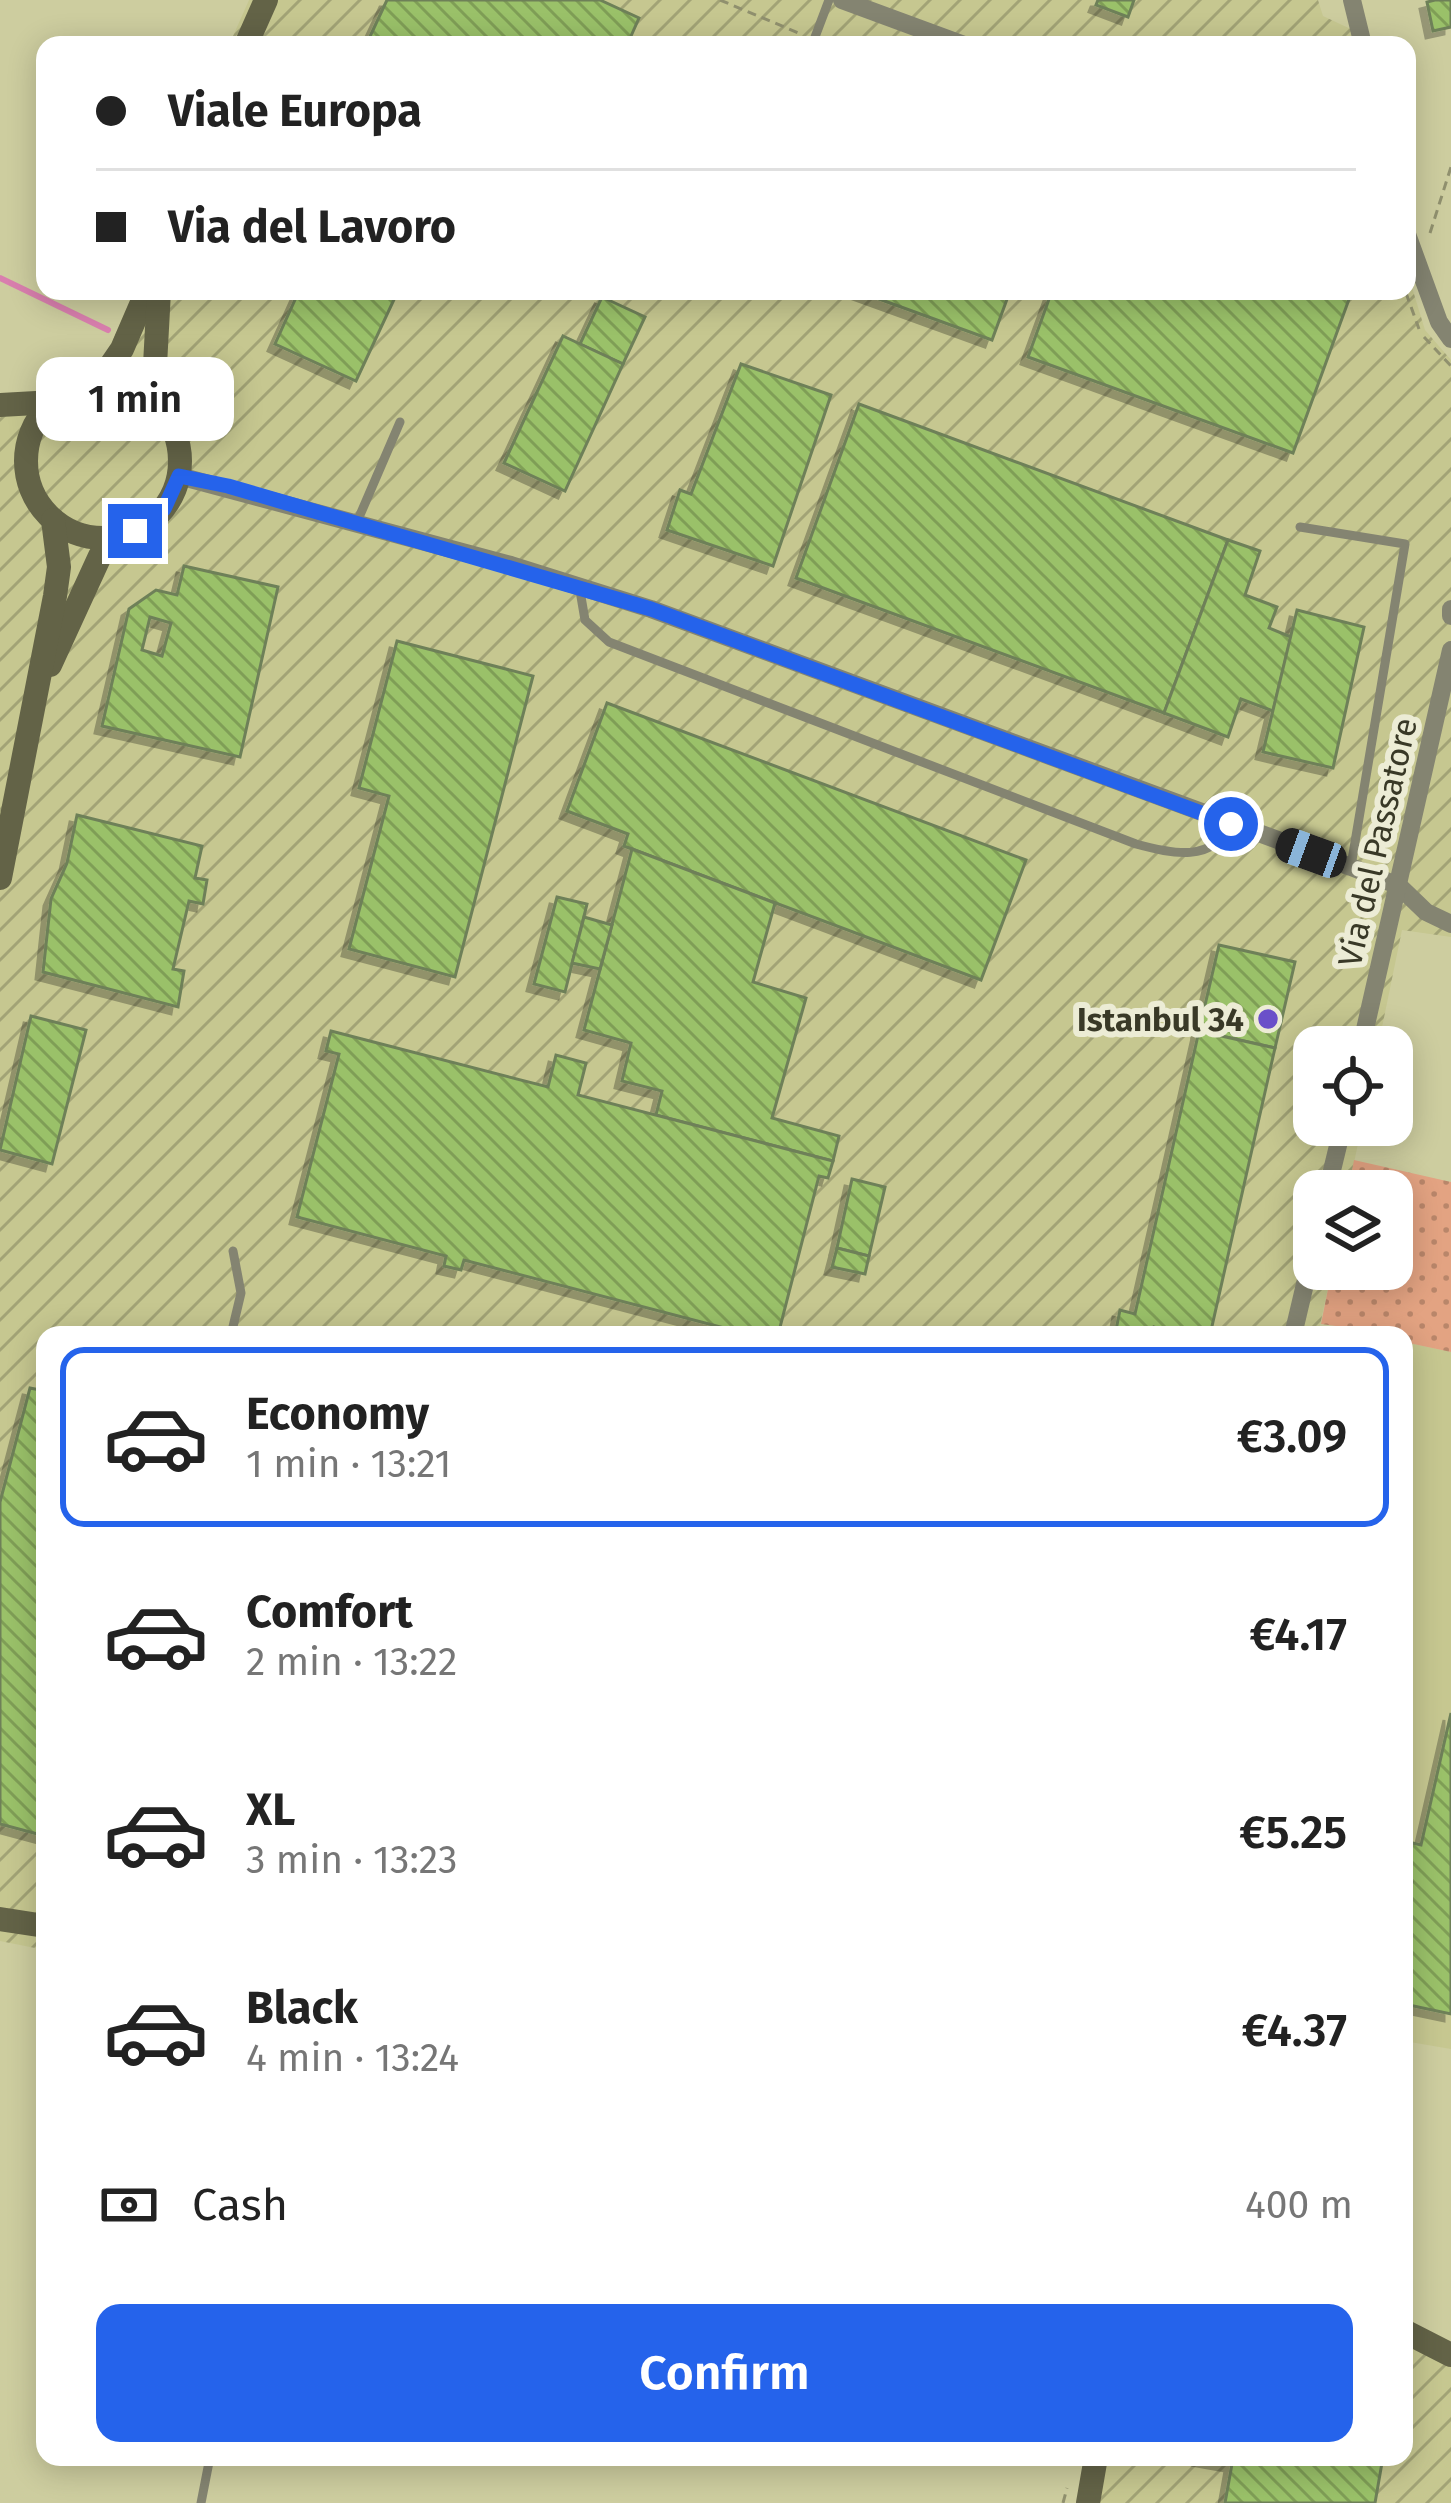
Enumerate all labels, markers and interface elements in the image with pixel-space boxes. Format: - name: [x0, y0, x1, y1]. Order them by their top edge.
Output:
- text: Viale Europa: [168, 84, 422, 138]
- text: Via del Lavoro: [168, 200, 456, 254]
- callout: 1 min: [36, 357, 234, 441]
- text: 1 min: [88, 376, 182, 422]
- route end: [108, 504, 162, 558]
- street label: Via del Passatore: [1330, 714, 1426, 970]
- route start: [1204, 797, 1258, 851]
- car: [1271, 824, 1351, 882]
- place label: Istanbul 34: [1077, 1000, 1244, 1040]
- marker: Istanbul 34: [1255, 1006, 1281, 1032]
- map controls: [1293, 1026, 1413, 1290]
- button: locate: [1293, 1026, 1413, 1146]
- button: layers: [1293, 1170, 1413, 1290]
- icon: car: [102, 1383, 210, 1491]
- text: Economy: [246, 1387, 429, 1441]
- text: €3.09: [1237, 1410, 1347, 1464]
- text: 1 min · 13:21: [246, 1441, 451, 1487]
- icon: car: [102, 1581, 210, 1689]
- text: Comfort: [246, 1585, 413, 1639]
- text: €4.17: [1249, 1608, 1347, 1662]
- text: 2 min · 13:22: [246, 1639, 457, 1685]
- icon: car: [102, 1779, 210, 1887]
- text: XL: [246, 1783, 295, 1837]
- text: €5.25: [1239, 1806, 1347, 1860]
- text: 3 min · 13:23: [246, 1837, 457, 1883]
- icon: car: [102, 1977, 210, 2085]
- text: Black: [246, 1981, 358, 2035]
- text: €4.37: [1242, 2004, 1347, 2058]
- text: 4 min · 13:24: [246, 2035, 459, 2081]
- icon: cash: [96, 2172, 162, 2238]
- text: Cash: [192, 2178, 288, 2232]
- text: 400 m: [1245, 2182, 1353, 2228]
- button: Confirm: [96, 2304, 1353, 2442]

